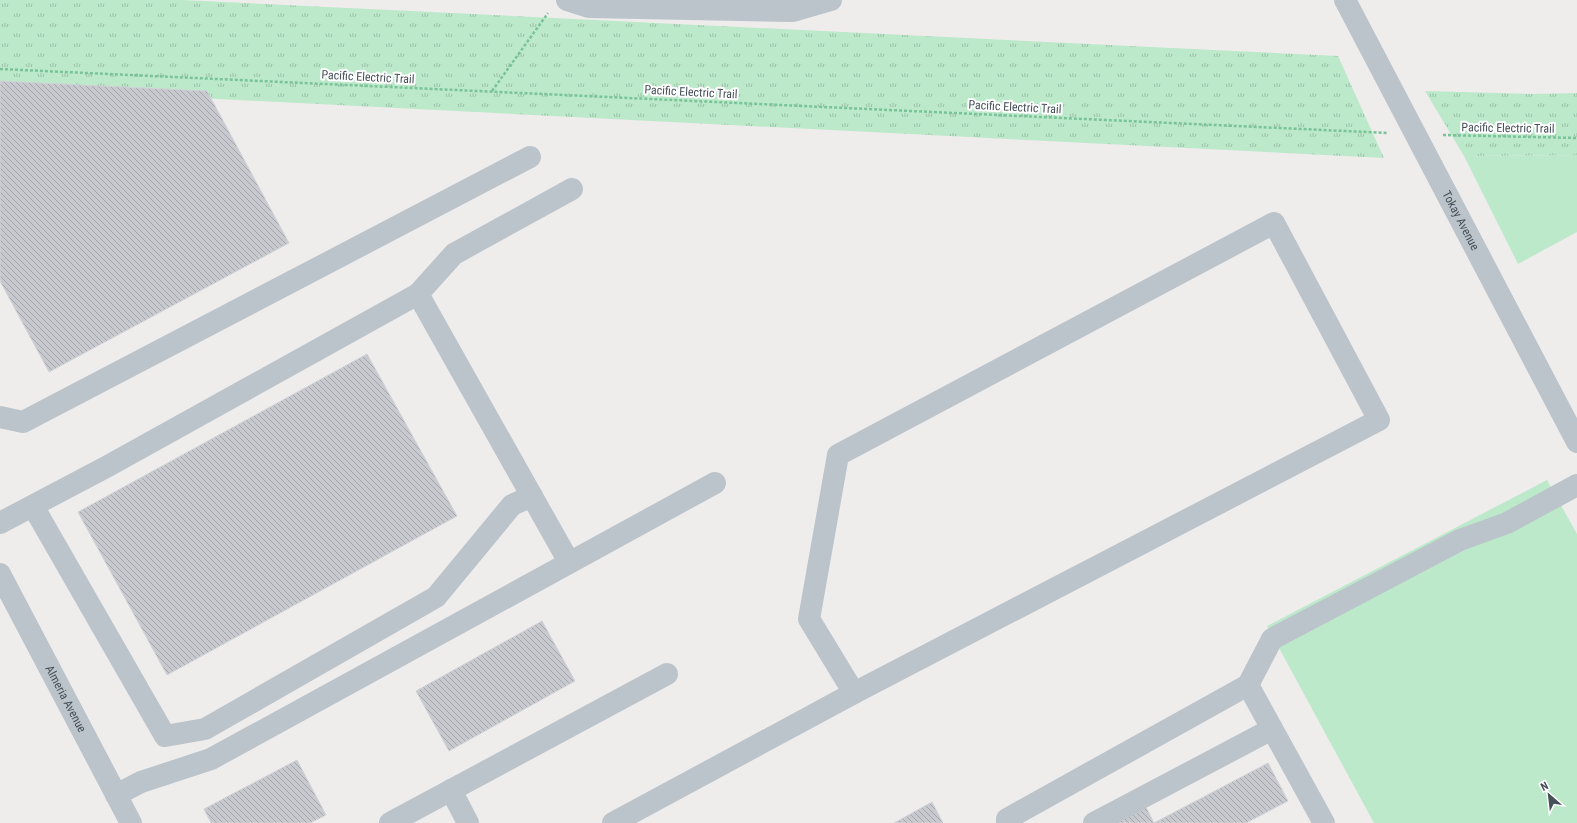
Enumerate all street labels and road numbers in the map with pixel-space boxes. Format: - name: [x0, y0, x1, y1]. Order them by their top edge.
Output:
- street label: Pacific Electric Trail: [321, 68, 415, 86]
- street label: Pacific Electric Trail: [644, 83, 738, 101]
- street label: Pacific Electric Trail: [968, 98, 1062, 116]
- street label: Pacific Electric Trail: [1461, 120, 1555, 136]
- street label: Tokay Avenue: [1439, 188, 1482, 253]
- street label: Almeria Avenue: [42, 663, 89, 735]

